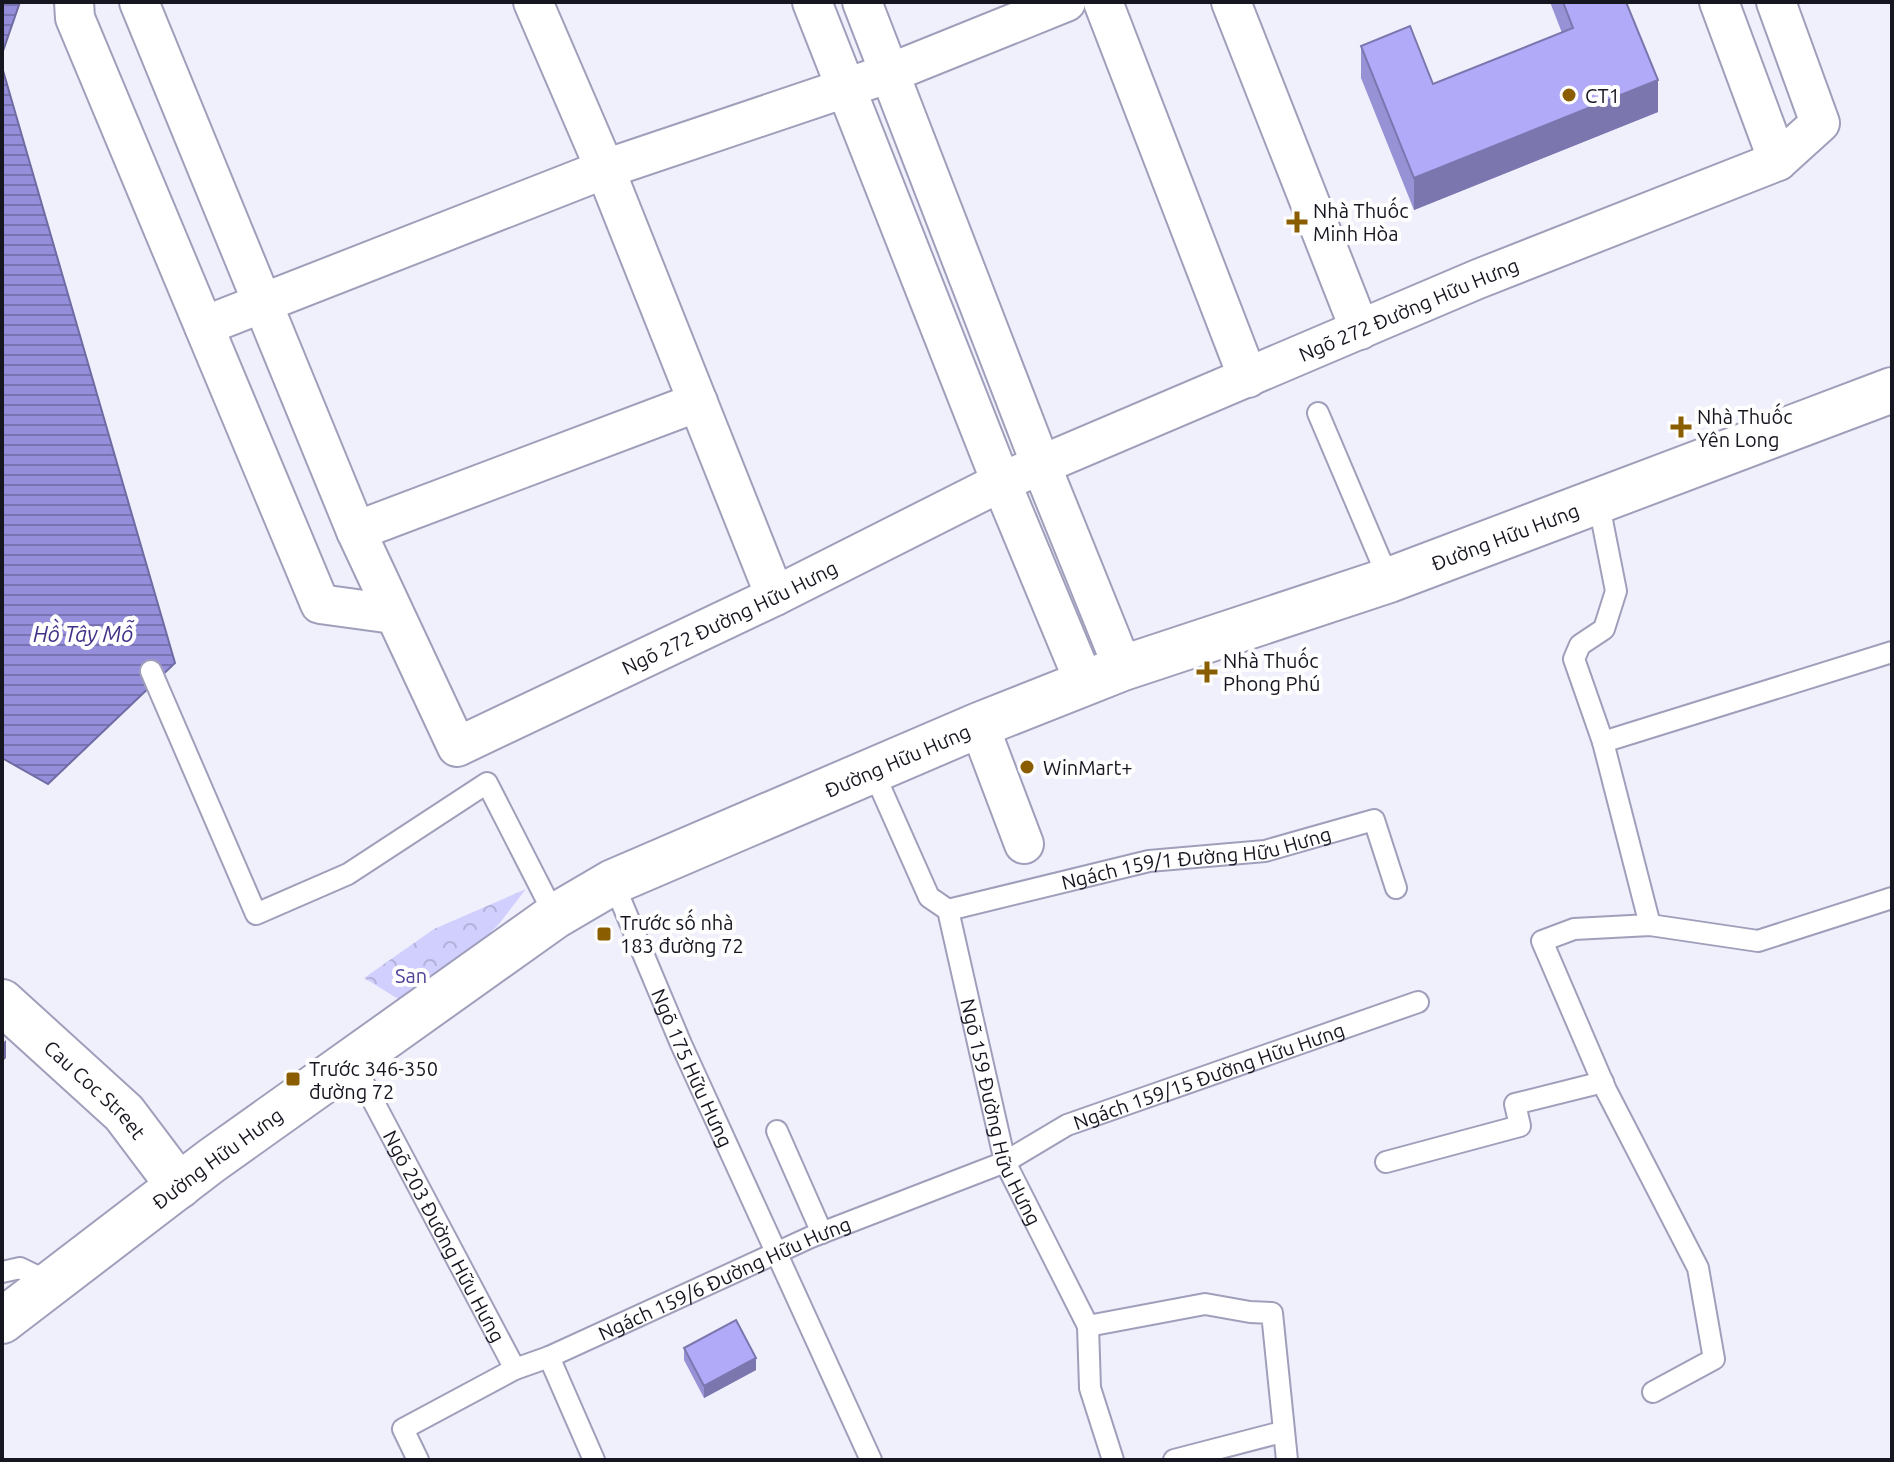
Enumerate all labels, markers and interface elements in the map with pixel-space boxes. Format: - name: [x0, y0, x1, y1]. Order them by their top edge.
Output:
- place label: CT1: [1585, 84, 1620, 107]
- marker: CT1: [1560, 86, 1578, 104]
- place label: Nhà Thuốc Minh Hòa: [1313, 196, 1409, 245]
- marker: Nhà Thuốc Minh Hòa: [1288, 213, 1306, 231]
- street label: Ngõ 272 Đường Hữu Hưng: [1295, 253, 1522, 366]
- place label: Nhà Thuốc Yên Long: [1697, 402, 1793, 451]
- marker: Nhà Thuốc Yên Long: [1672, 418, 1690, 436]
- street label: Đường Hữu Hưng: [1428, 498, 1582, 575]
- street label: Ngõ 272 Đường Hữu Hưng: [618, 555, 841, 679]
- water label: Hồ Tây Mỗ: [33, 618, 135, 646]
- place label: Nhà Thuốc Phong Phú: [1223, 646, 1320, 695]
- marker: Nhà Thuốc Phong Phú: [1198, 663, 1216, 681]
- street label: Đường Hữu Hưng: [821, 719, 973, 801]
- place label: WinMart+: [1043, 756, 1133, 779]
- marker: WinMart+: [1018, 758, 1036, 776]
- street label: Ngách 159/1 Đường Hữu Hưng: [1059, 821, 1333, 894]
- place label: Trước số nhà 183 đường 72: [620, 908, 744, 957]
- marker: Trước số nhà 183 đường 72: [595, 925, 613, 943]
- park label: San: [395, 964, 427, 987]
- street label: Ngõ 175 Hữu Hưng: [648, 985, 738, 1150]
- street label: Ngõ 159 Đường Hữu Hưng: [957, 996, 1046, 1229]
- street label: Ngách 159/15 Đường Hữu Hưng: [1070, 1017, 1347, 1133]
- street label: Cau Coc Street: [40, 1035, 151, 1143]
- place label: Trước 346-350 đường 72: [309, 1057, 438, 1103]
- marker: Trước 346-350 đường 72: [284, 1070, 302, 1088]
- street label: Đường Hữu Hưng: [148, 1102, 287, 1213]
- street label: Ngõ 203 Đường Hữu Hưng: [379, 1126, 510, 1346]
- street label: Ngách 159/6 Đường Hữu Hưng: [594, 1211, 854, 1344]

